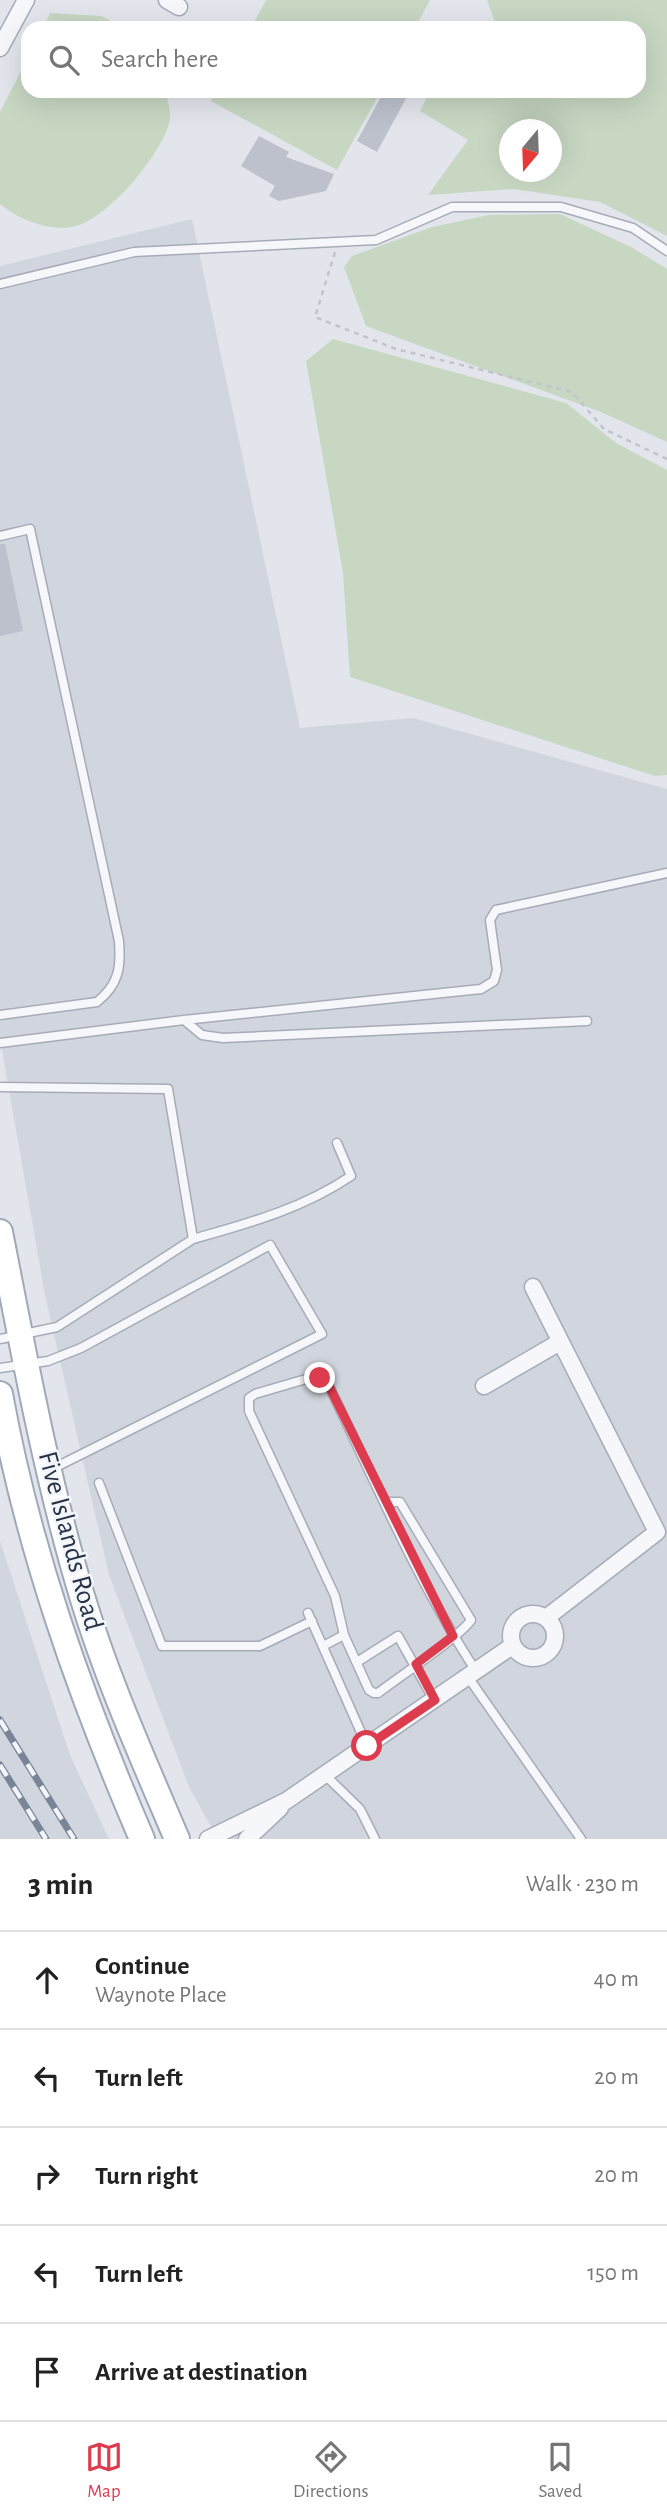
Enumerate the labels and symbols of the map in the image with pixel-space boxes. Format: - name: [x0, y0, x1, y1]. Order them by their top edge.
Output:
- north arrow: [499, 119, 562, 182]
- route end: [304, 1362, 335, 1393]
- street label: Five Islands Road: [33, 1448, 107, 1634]
- route start: [351, 1730, 382, 1761]

